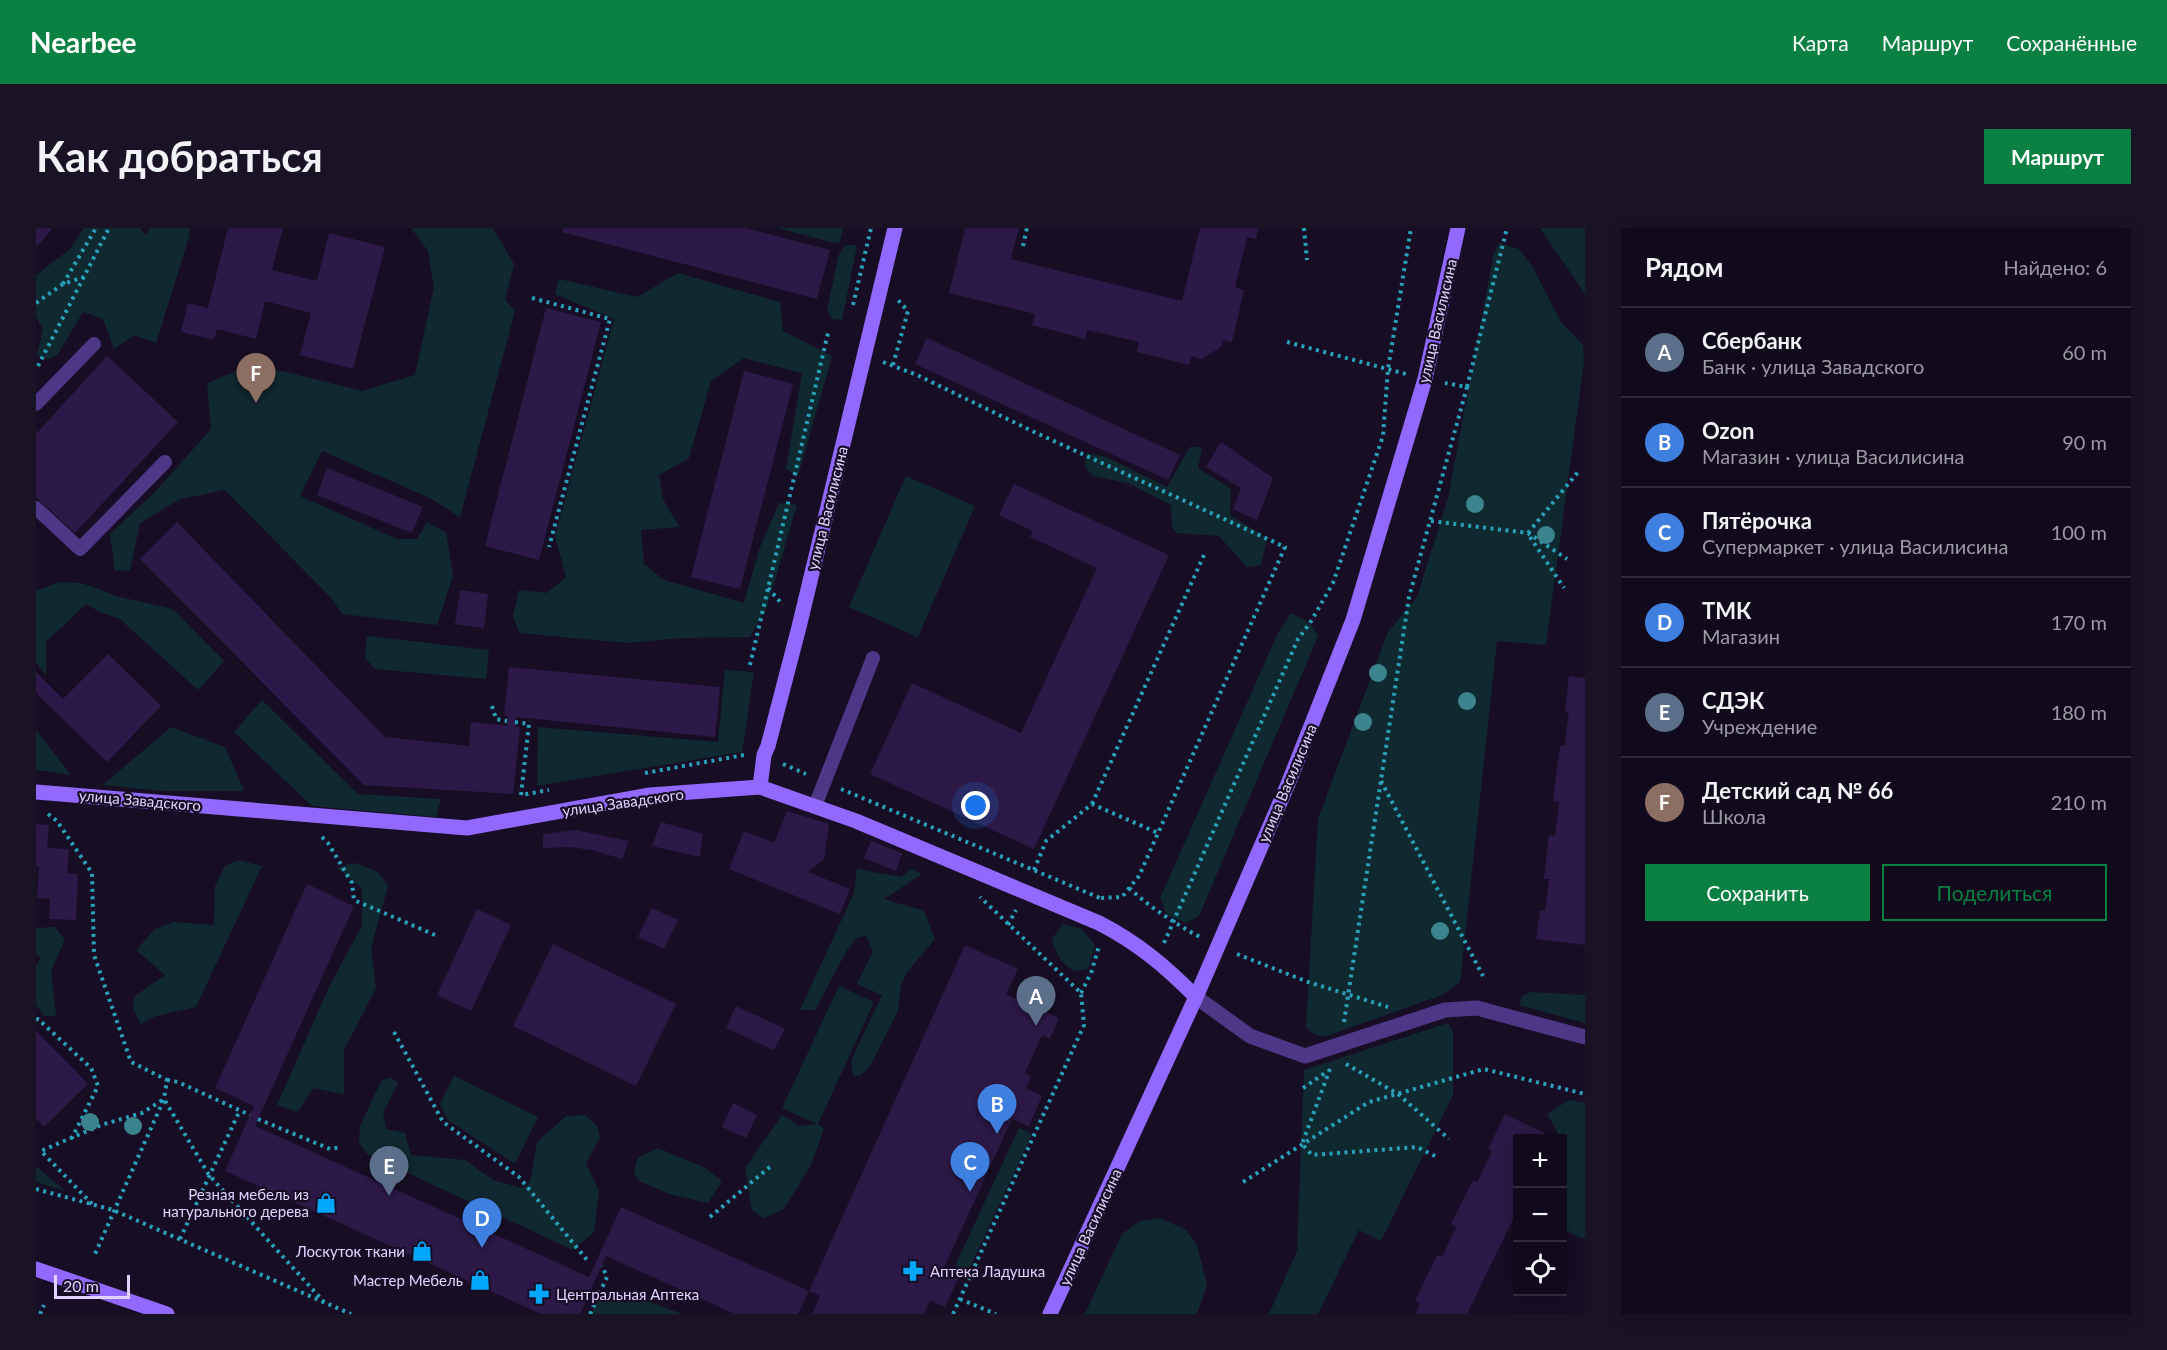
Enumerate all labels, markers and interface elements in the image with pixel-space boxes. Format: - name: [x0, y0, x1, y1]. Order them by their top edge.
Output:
- text: Nearbee: [30, 25, 137, 59]
- text: Карта: [1792, 30, 1849, 55]
- text: Маршрут: [1882, 30, 1973, 55]
- text: Сохранённые: [2006, 30, 2137, 55]
- button: Маршрут: [1984, 129, 2131, 184]
- text: Как добраться: [36, 131, 323, 181]
- text: Рядом: [1645, 251, 1723, 283]
- text: Найдено: 6: [2004, 255, 2107, 279]
- street label: улица Василисина: [1414, 257, 1460, 385]
- text: Сбербанк: [1702, 327, 1802, 354]
- text: A: [1658, 340, 1671, 364]
- text: 60 m: [2062, 340, 2107, 364]
- pin: F: [236, 354, 276, 403]
- text: Банк · улица Завадского: [1702, 354, 1924, 378]
- text: Ozon: [1702, 417, 1755, 444]
- text: B: [1658, 430, 1671, 454]
- text: 90 m: [2062, 430, 2107, 454]
- street label: улица Василисина: [803, 444, 851, 572]
- text: Магазин · улица Василисина: [1702, 444, 1964, 468]
- text: Пятёрочка: [1702, 507, 1812, 534]
- text: C: [1658, 520, 1671, 544]
- text: 100 m: [2051, 520, 2107, 544]
- text: Супермаркет · улица Василисина: [1702, 534, 2009, 558]
- text: ТМК: [1702, 597, 1751, 624]
- text: D: [1657, 610, 1672, 634]
- text: 170 m: [2051, 610, 2107, 634]
- text: Магазин: [1702, 624, 1780, 648]
- text: СДЭК: [1702, 687, 1764, 714]
- text: E: [1659, 700, 1670, 724]
- text: 180 m: [2051, 700, 2107, 724]
- text: Учреждение: [1702, 714, 1817, 738]
- street label: улица Василисина: [1254, 721, 1320, 845]
- text: Детский сад № 66: [1702, 777, 1893, 804]
- street label: улица Завадского: [561, 785, 685, 819]
- street label: улица Завадского: [78, 786, 202, 814]
- text: F: [1659, 790, 1670, 814]
- text: 210 m: [2051, 790, 2107, 814]
- your location: [961, 791, 990, 820]
- text: Школа: [1702, 804, 1766, 828]
- button: Сохранить: [1645, 864, 1870, 921]
- button: Поделиться: [1882, 864, 2107, 921]
- pin: A: [1016, 976, 1056, 1026]
- pin: B: [978, 1084, 1016, 1134]
- map controls: [1513, 1134, 1567, 1296]
- button: +: [1513, 1134, 1567, 1188]
- pin: C: [950, 1142, 990, 1192]
- pin: E: [370, 1146, 408, 1196]
- street label: улица Василисина: [1055, 1166, 1125, 1288]
- place label: Резная мебель из натурального дерева: [163, 1185, 309, 1220]
- button: −: [1513, 1188, 1567, 1242]
- shop icon: Резная мебель из натурального дерева: [314, 1191, 338, 1215]
- pin: D: [462, 1198, 502, 1248]
- shop icon: Лоскуток ткани: [410, 1239, 434, 1263]
- place label: Лоскуток ткани: [295, 1242, 405, 1260]
- button: locate: [1513, 1242, 1567, 1296]
- pharmacy icon: Аптека Ладушка: [901, 1259, 925, 1283]
- place label: Аптека Ладушка: [930, 1262, 1045, 1280]
- shop icon: Мастер Мебель: [468, 1268, 492, 1292]
- place label: Мастер Мебель: [353, 1271, 463, 1289]
- scale bar: [54, 1272, 130, 1300]
- text: 20 m: [63, 1276, 99, 1295]
- pharmacy icon: Центральная Аптека: [527, 1282, 551, 1306]
- place label: Центральная Аптека: [556, 1285, 699, 1303]

